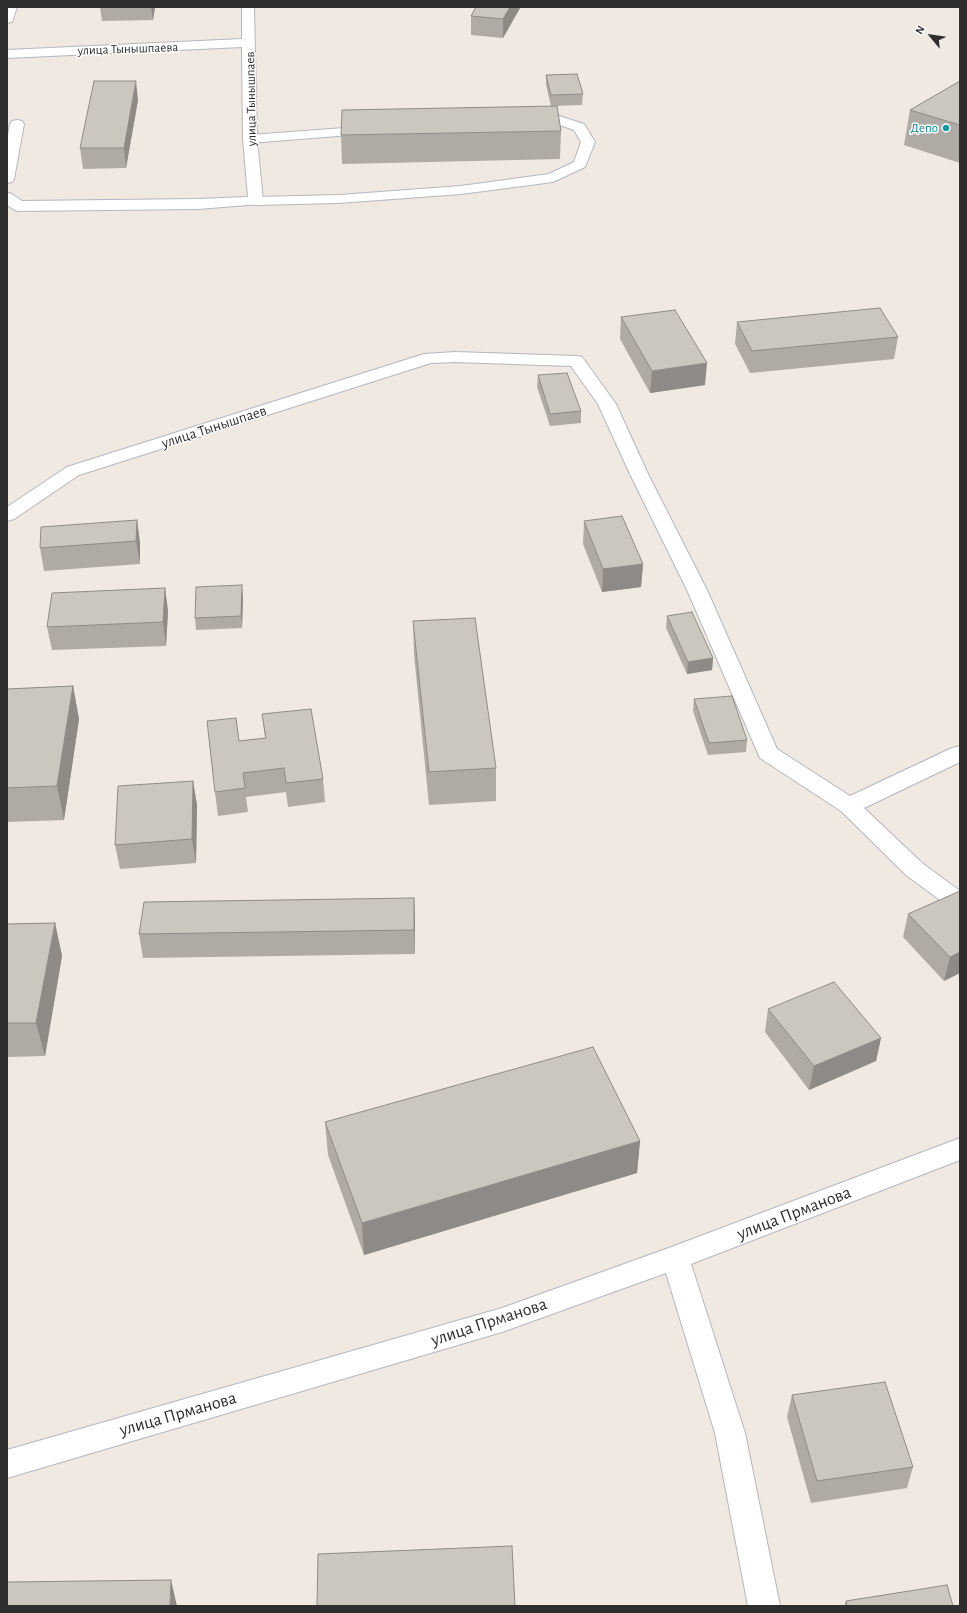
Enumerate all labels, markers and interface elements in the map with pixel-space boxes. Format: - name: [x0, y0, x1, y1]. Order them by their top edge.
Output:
- north arrow: [911, 16, 951, 56]
- text: N: [913, 24, 927, 36]
- street label: улица Тынышпаева: [77, 39, 179, 59]
- street label: улица Тынышпаев: [242, 51, 260, 147]
- place label: Депо: [911, 120, 938, 136]
- marker: Депо: [941, 123, 951, 133]
- street label: улица Тынышпаев: [159, 402, 269, 452]
- street label: улица Прманова: [734, 1181, 854, 1245]
- street label: улица Прманова: [428, 1293, 550, 1351]
- street label: улица Прманова: [117, 1387, 239, 1441]

